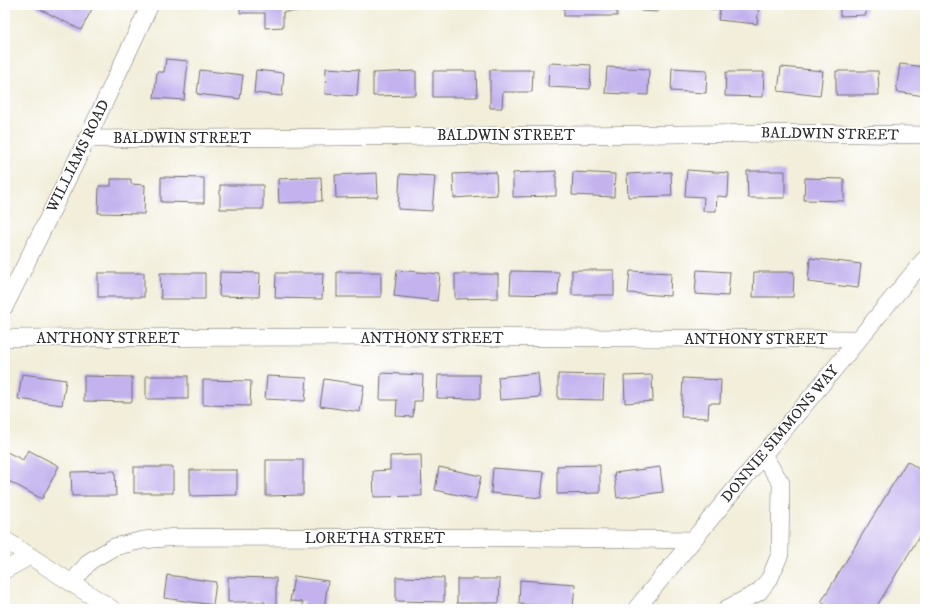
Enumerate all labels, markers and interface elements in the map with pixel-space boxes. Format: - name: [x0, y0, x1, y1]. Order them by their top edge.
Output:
- street label: WILLIAMS ROAD: [42, 96, 114, 216]
- street label: BALDWIN STREET: [761, 123, 900, 145]
- street label: BALDWIN STREET: [437, 126, 576, 145]
- street label: BALDWIN STREET: [113, 129, 252, 148]
- street label: ANTHONY STREET: [36, 329, 180, 348]
- street label: ANTHONY STREET: [360, 329, 504, 348]
- street label: ANTHONY STREET: [684, 330, 828, 349]
- street label: DONNIE SIMMONS WAY: [717, 361, 843, 506]
- street label: LORETHA STREET: [305, 529, 446, 548]

